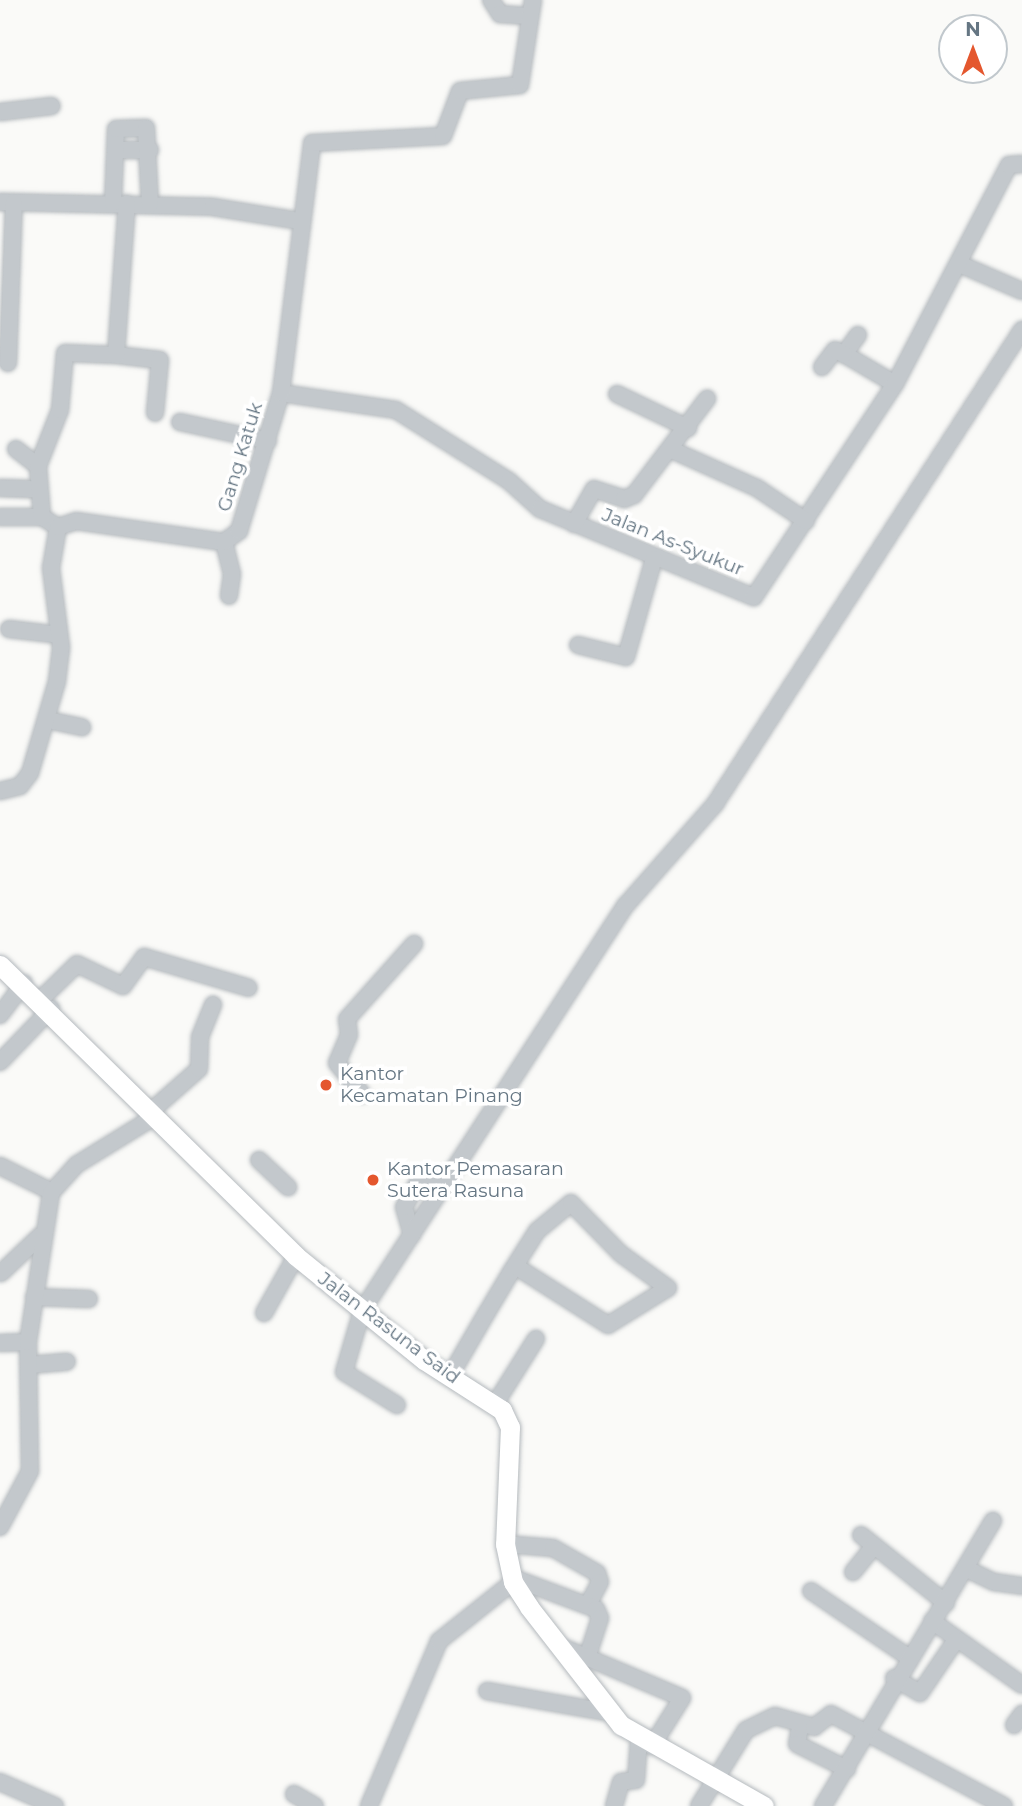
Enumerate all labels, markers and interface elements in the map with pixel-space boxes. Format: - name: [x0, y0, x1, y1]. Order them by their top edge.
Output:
- north arrow: [938, 14, 1008, 84]
- text: N: [965, 18, 981, 41]
- street label: Gang Katuk: [213, 400, 267, 514]
- street label: Jalan As-Syukur: [599, 503, 747, 581]
- place label: Kantor Kecamatan Pinang: [340, 1063, 523, 1107]
- marker: Kantor Kecamatan Pinang: [318, 1077, 334, 1093]
- place label: Kantor Pemasaran Sutera Rasuna: [387, 1158, 564, 1202]
- marker: Kantor Pemasaran Sutera Rasuna: [365, 1172, 381, 1188]
- street label: Jalan Rasuna Said: [314, 1267, 464, 1389]

